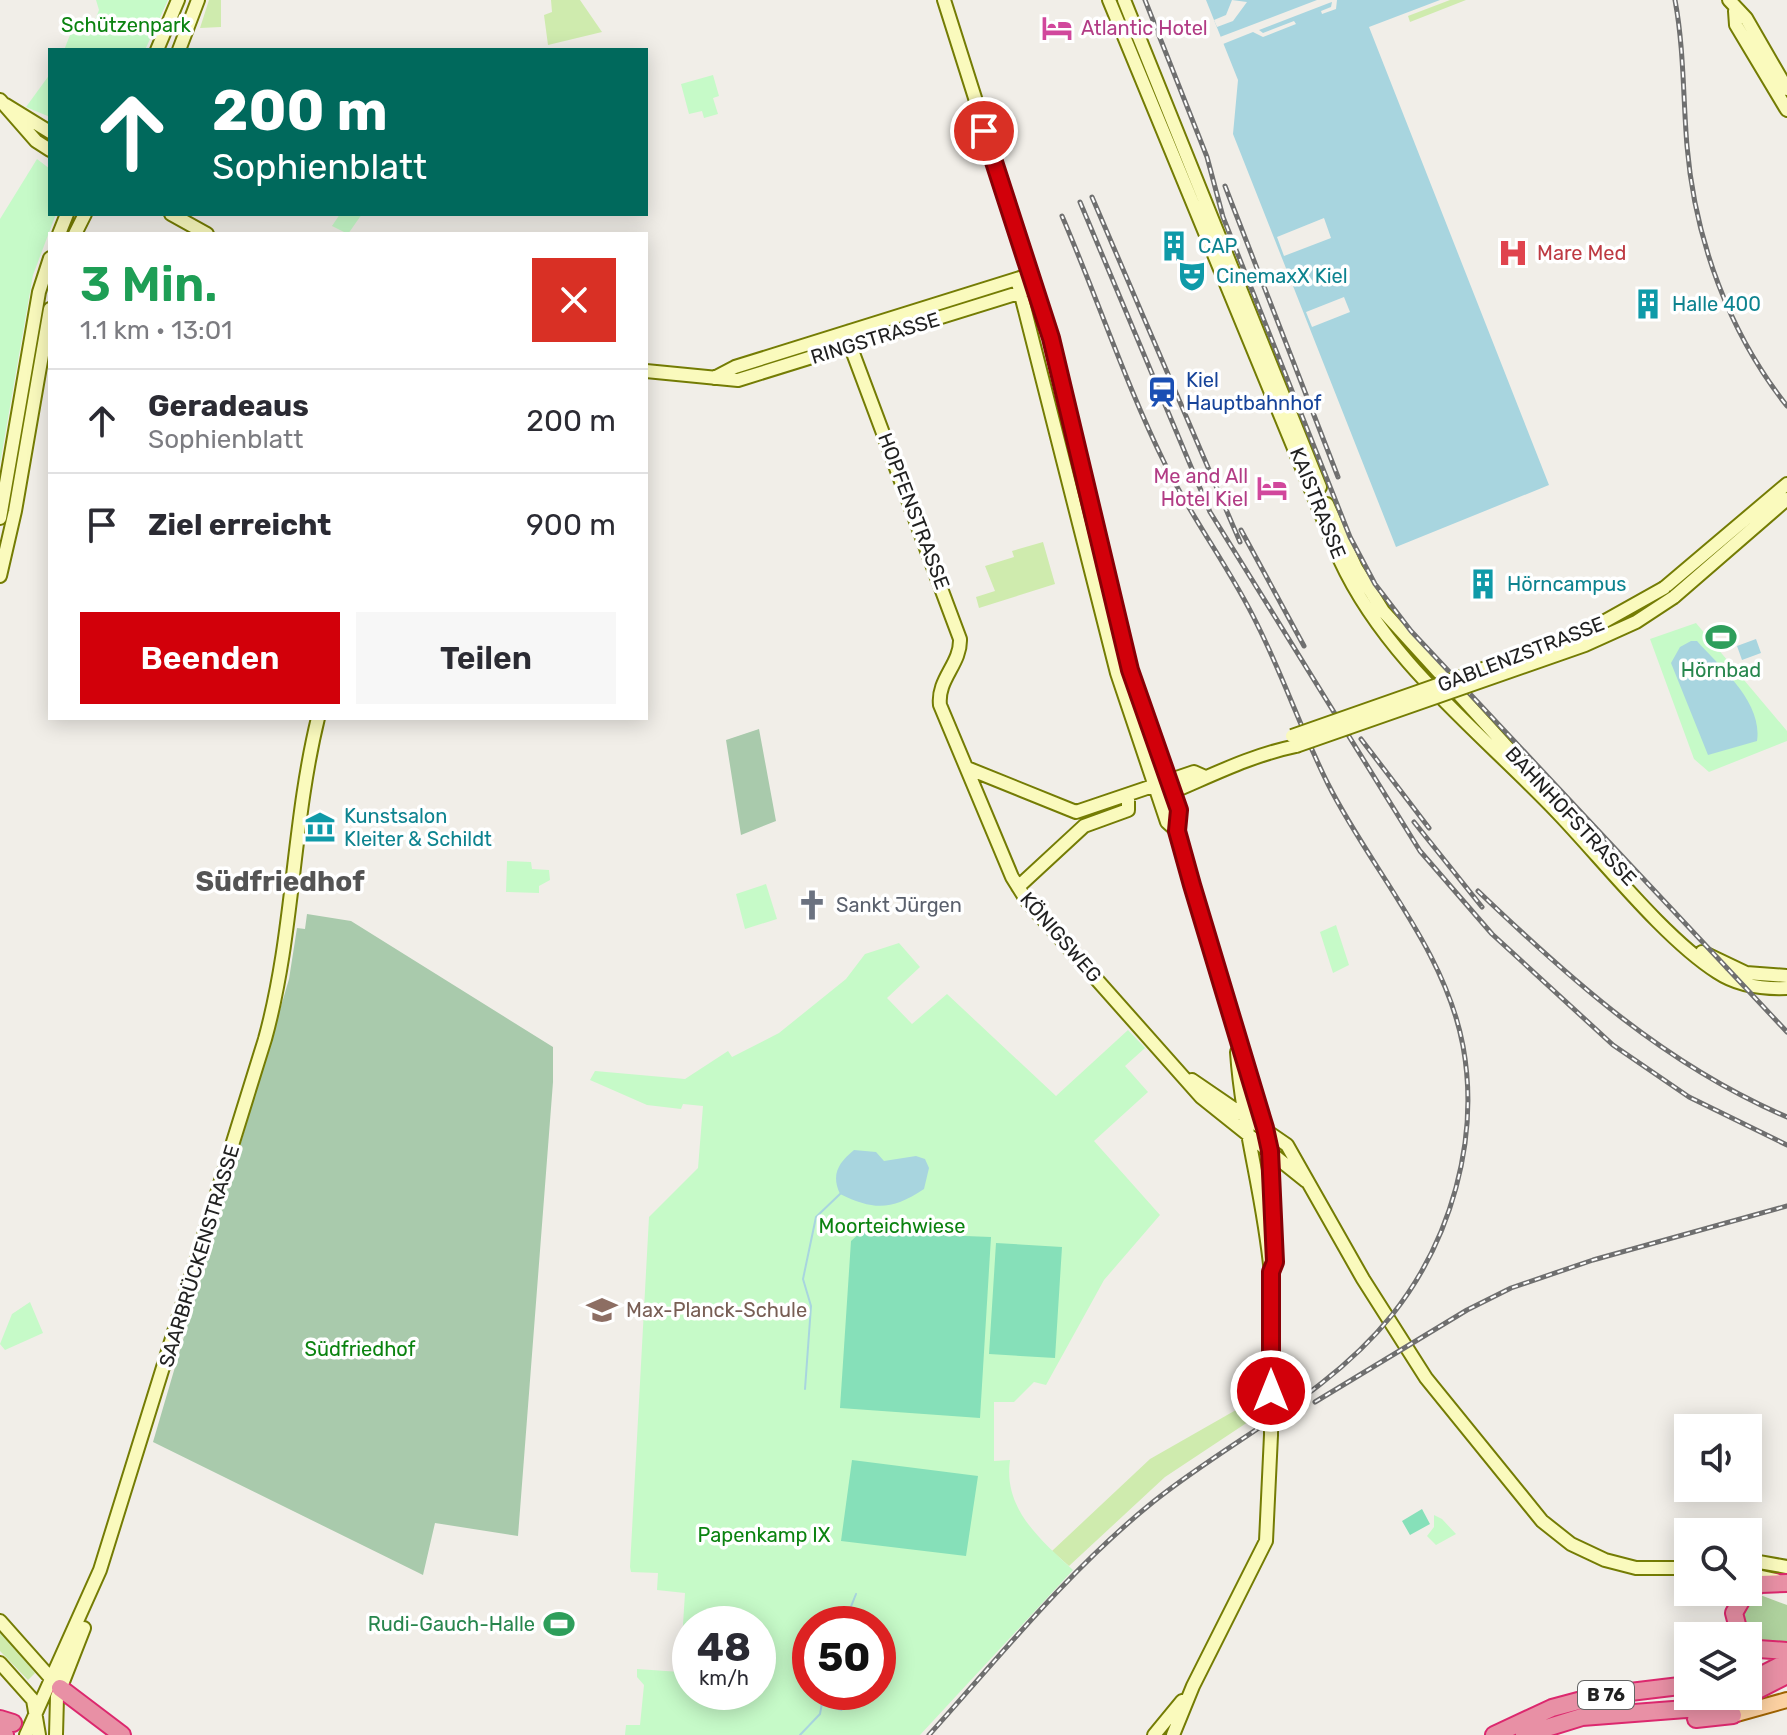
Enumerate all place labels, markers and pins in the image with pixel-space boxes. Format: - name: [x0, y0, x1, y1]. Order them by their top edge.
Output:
- hotel icon: Atlantic Hotel: [1040, 11, 1074, 45]
- place label: Atlantic Hotel: [1081, 16, 1208, 40]
- pin: [950, 97, 1018, 165]
- building icon: CAP: [1157, 229, 1191, 263]
- place label: CAP: [1198, 234, 1238, 258]
- hospital icon: Mare Med: [1496, 236, 1530, 270]
- place label: Mare Med: [1537, 241, 1626, 265]
- theatre icon: CinemaxX Kiel: [1175, 259, 1209, 293]
- place label: CinemaxX Kiel: [1216, 264, 1348, 288]
- building icon: Halle 400: [1631, 287, 1665, 321]
- place label: Halle 400: [1672, 292, 1761, 316]
- place label: Kiel Hauptbahnhof: [1186, 368, 1322, 415]
- station icon: Kiel Hauptbahnhof: [1145, 375, 1179, 409]
- place label: Me and All Hotel Kiel: [1153, 464, 1248, 511]
- hotel icon: Me and All Hotel Kiel: [1255, 471, 1289, 505]
- building icon: Hörncampus: [1466, 567, 1500, 601]
- place label: Hörncampus: [1507, 572, 1627, 596]
- sports icon: Hörnbad: [1704, 620, 1738, 654]
- place label: Hörnbad: [1681, 658, 1761, 682]
- place label: Kunstsalon Kleiter & Schildt: [344, 804, 492, 851]
- museum icon: Kunstsalon Kleiter & Schildt: [303, 810, 337, 844]
- church icon: Sankt Jürgen: [795, 888, 829, 922]
- place label: Sankt Jürgen: [836, 893, 962, 917]
- school or university icon: Max-Planck-Schule: [585, 1293, 619, 1327]
- place label: Max-Planck-Schule: [626, 1298, 807, 1322]
- sports icon: Rudi-Gauch-Halle: [542, 1607, 576, 1641]
- place label: Rudi-Gauch-Halle: [368, 1612, 535, 1636]

